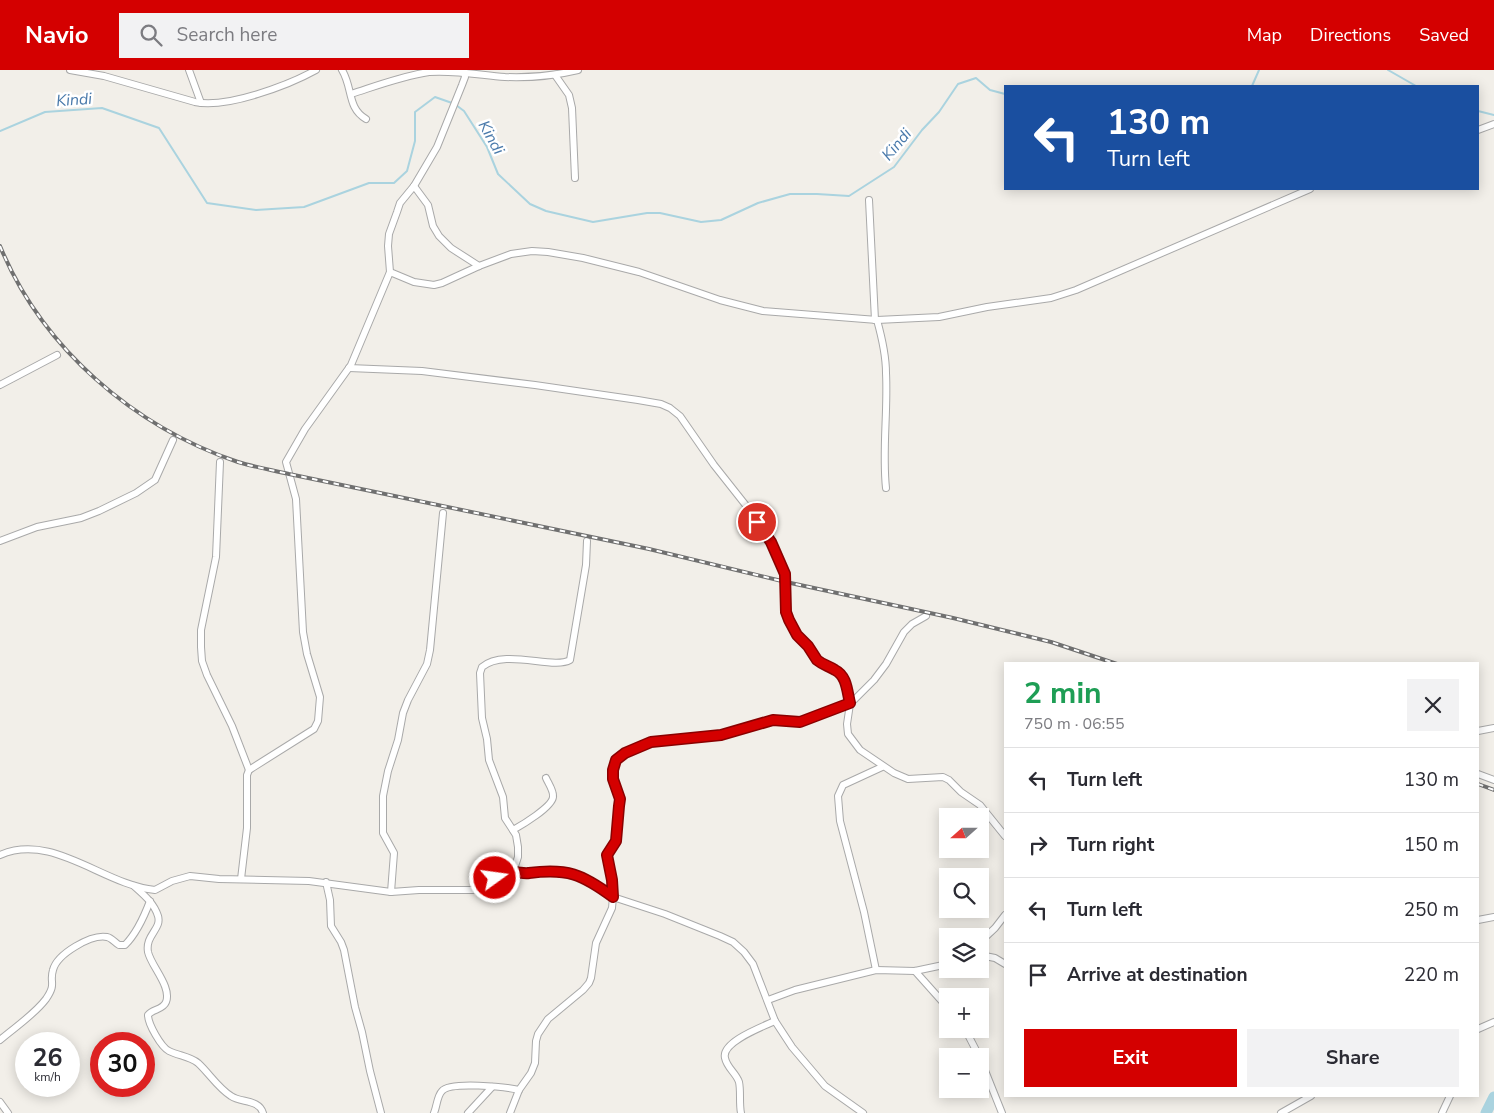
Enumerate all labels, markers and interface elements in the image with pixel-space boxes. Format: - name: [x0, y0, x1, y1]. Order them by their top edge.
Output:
- search box: [119, 13, 469, 58]
- text: Navio: [25, 19, 89, 51]
- icon: search: [137, 21, 165, 49]
- text: Search here: [177, 22, 277, 48]
- text: Map: [1247, 23, 1282, 47]
- text: Directions: [1310, 23, 1391, 47]
- text: Saved: [1419, 23, 1469, 47]
- water label: Kindi: [55, 88, 93, 112]
- text: 130 m: [1107, 99, 1210, 146]
- icon: left: [1024, 105, 1089, 170]
- water label: Kindi: [473, 116, 510, 159]
- water label: Kindi: [877, 124, 917, 165]
- text: Turn left: [1107, 144, 1190, 174]
- pin: [736, 501, 778, 543]
- icon: arrive: [743, 508, 771, 536]
- text: 2 min: [1024, 673, 1102, 714]
- button: close: [1407, 679, 1459, 731]
- text: 750 m · 06:55: [1024, 713, 1125, 735]
- icon: left: [1024, 766, 1052, 794]
- text: Turn left: [1067, 767, 1142, 793]
- text: 130 m: [1404, 767, 1459, 793]
- north arrow: [939, 808, 989, 858]
- map controls: [939, 808, 989, 1098]
- icon: right: [1024, 831, 1052, 859]
- text: Turn right: [1067, 832, 1154, 858]
- text: 150 m: [1404, 832, 1459, 858]
- position arrow: [468, 851, 520, 903]
- button: search: [939, 868, 989, 918]
- icon: left: [1024, 896, 1052, 924]
- text: Turn left: [1067, 897, 1142, 923]
- text: 250 m: [1404, 897, 1459, 923]
- button: layers: [939, 928, 989, 978]
- icon: arrive: [1024, 961, 1052, 989]
- text: Arrive at destination: [1067, 962, 1248, 988]
- text: 220 m: [1404, 962, 1459, 988]
- button: +: [939, 988, 989, 1038]
- button: Exit: [1024, 1029, 1237, 1087]
- button: Share: [1247, 1029, 1459, 1087]
- speed limit sign: 30: [90, 1032, 155, 1097]
- text: 26: [32, 1041, 63, 1075]
- button: −: [939, 1048, 989, 1098]
- text: km/h: [34, 1069, 61, 1085]

